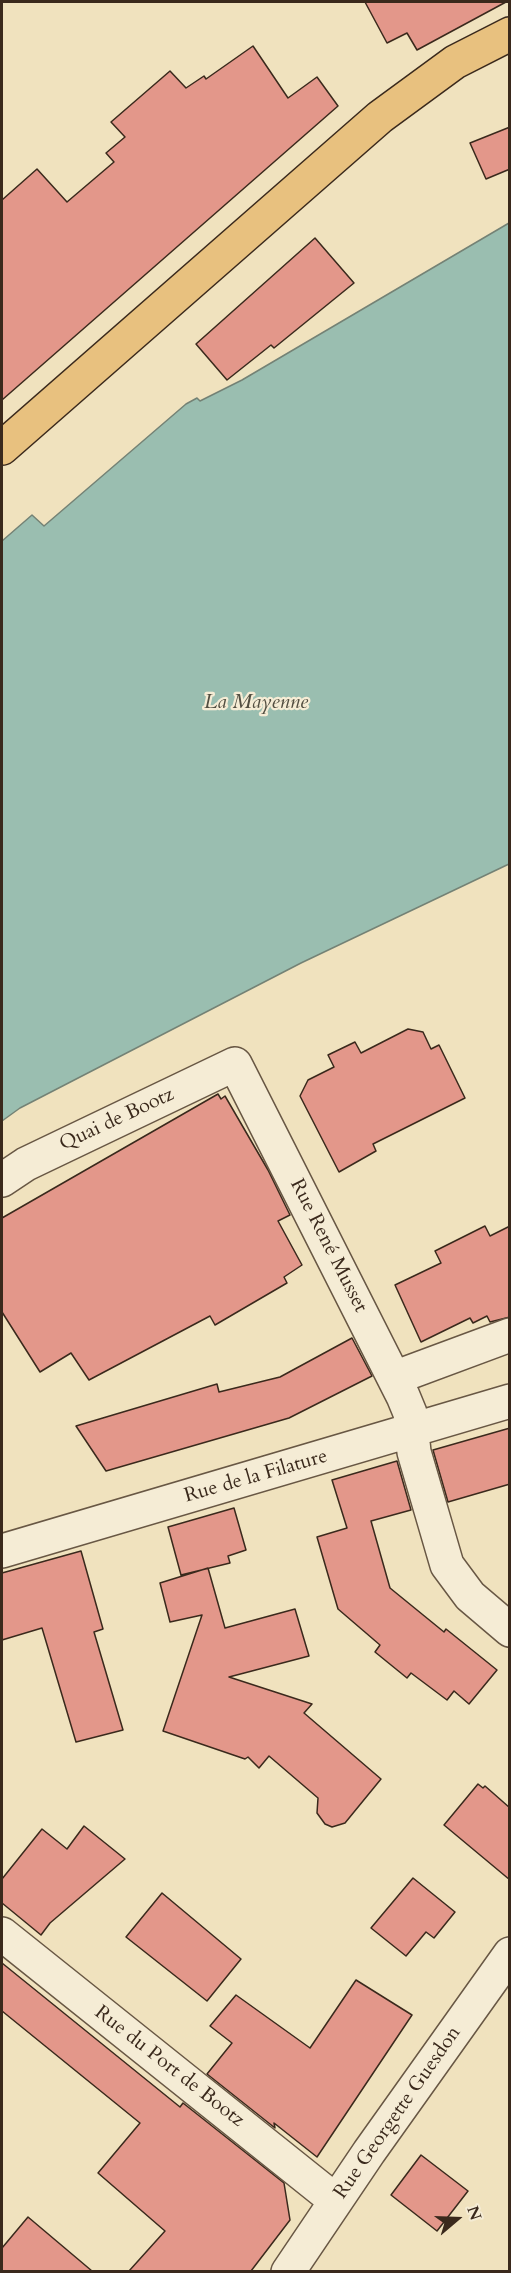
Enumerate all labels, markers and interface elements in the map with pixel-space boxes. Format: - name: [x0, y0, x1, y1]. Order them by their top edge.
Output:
- water label: La Mayenne: [204, 690, 308, 716]
- street label: Quai de Bootz: [56, 1083, 178, 1157]
- street label: Rue René Musset: [284, 1175, 372, 1317]
- street label: Rue de la Filature: [182, 1445, 330, 1509]
- street label: Rue du Port de Bootz: [89, 2001, 249, 2133]
- street label: Rue Georgette Guesdon: [329, 2022, 467, 2204]
- north arrow: [427, 2189, 487, 2249]
- text: N: [461, 2203, 487, 2223]

